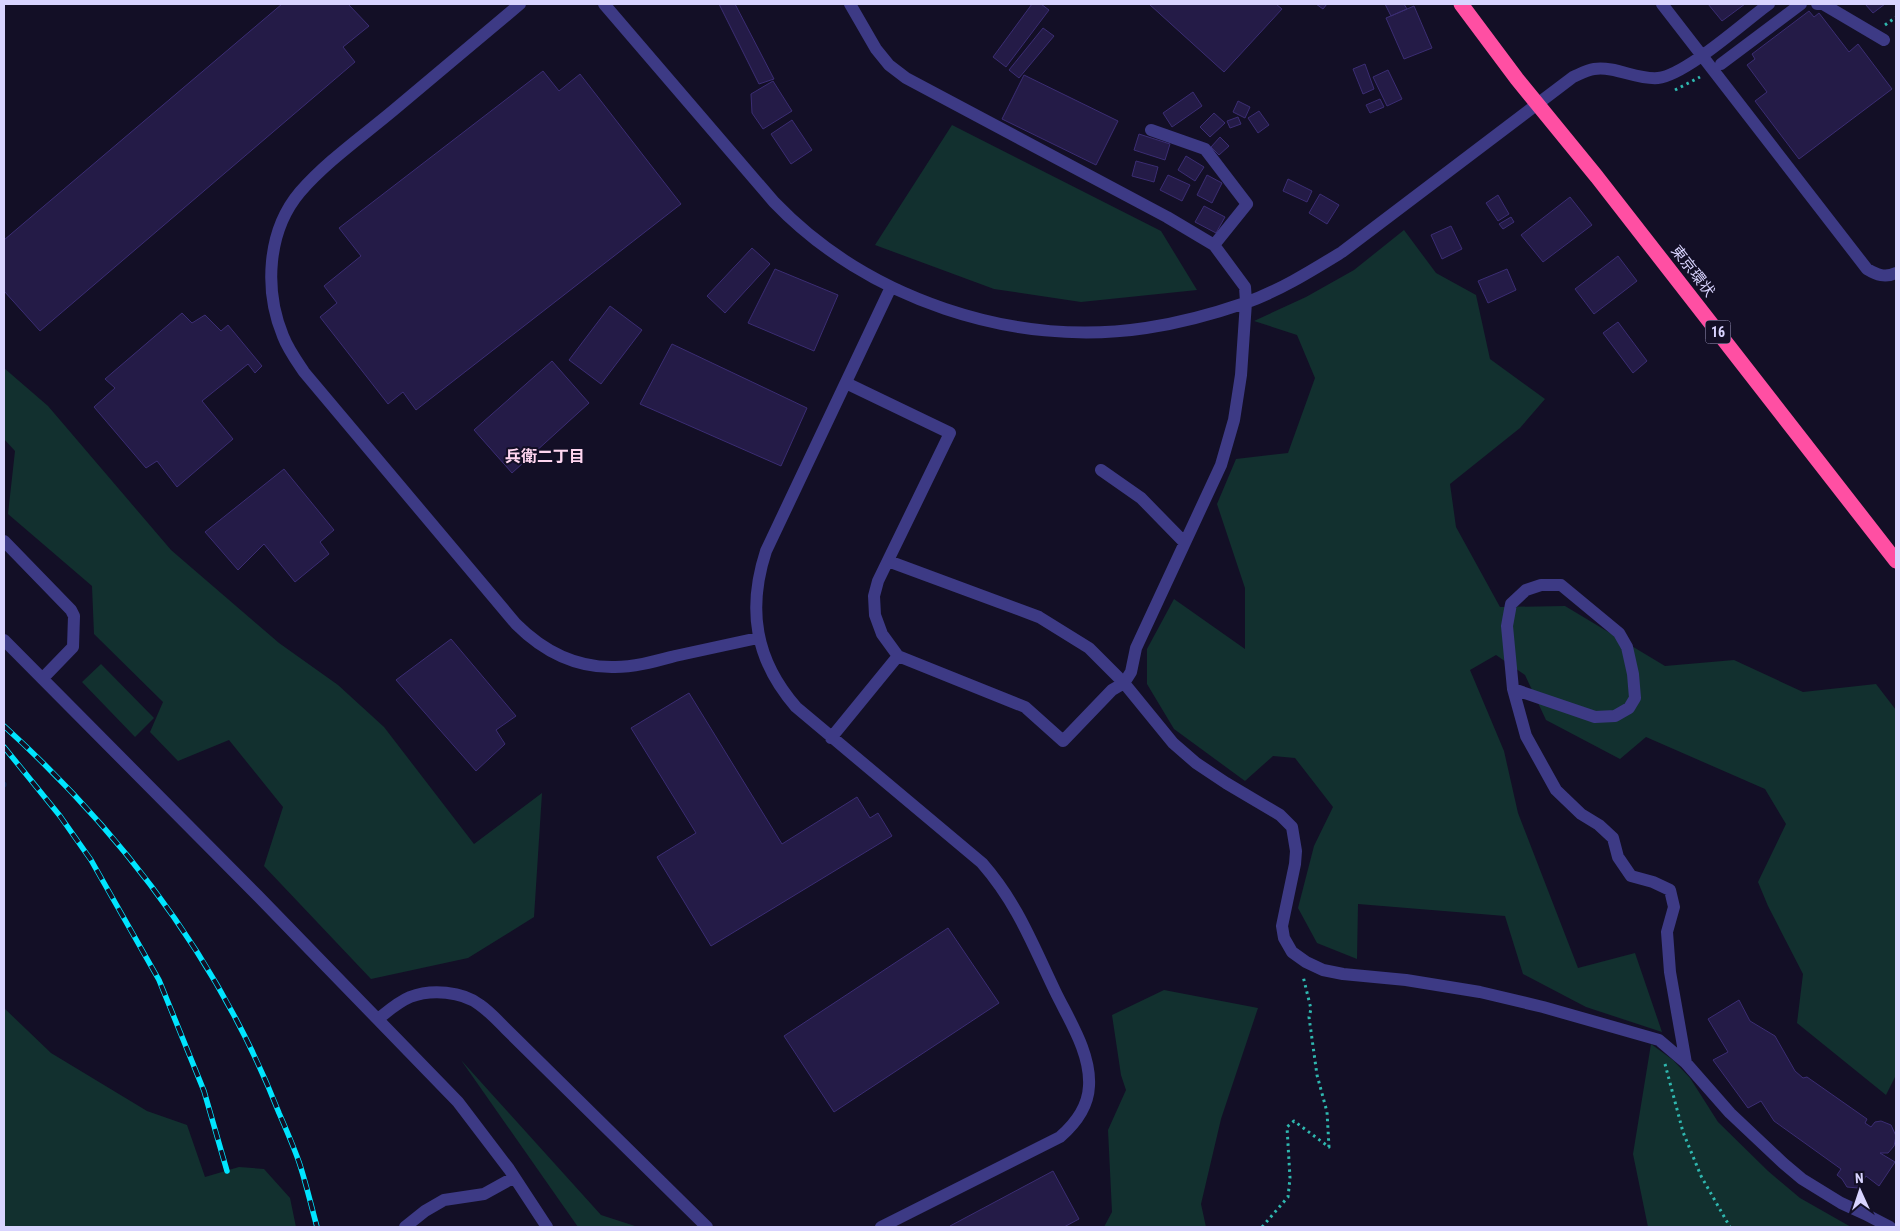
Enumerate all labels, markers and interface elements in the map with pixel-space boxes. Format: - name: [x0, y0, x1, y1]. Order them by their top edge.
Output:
- street label: 東京環状: [1667, 242, 1719, 300]
- road number: 16: [1706, 321, 1730, 344]
- district label: 兵衛二丁目: [505, 447, 585, 466]
- north arrow: [1835, 1166, 1885, 1216]
- text: N: [1855, 1170, 1864, 1186]

